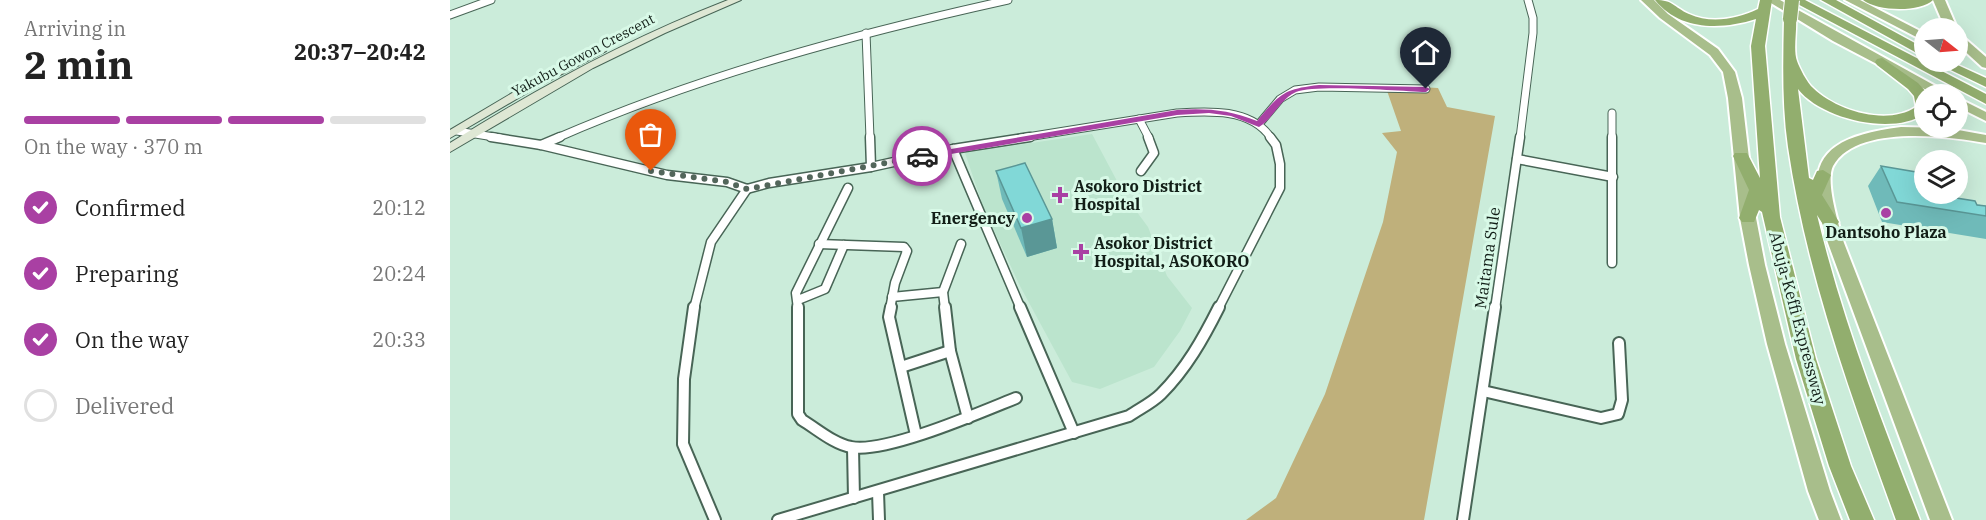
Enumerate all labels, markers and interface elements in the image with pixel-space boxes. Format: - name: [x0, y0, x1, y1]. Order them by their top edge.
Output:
- street label: Yakubu Gowon Crescent: [508, 10, 658, 100]
- text: Arriving in: [24, 15, 126, 42]
- north arrow: [1914, 18, 1968, 72]
- map controls: [1914, 18, 1968, 204]
- pin: [1400, 27, 1451, 89]
- icon: home: [1409, 36, 1442, 69]
- text: 20:37–20:42: [294, 37, 426, 66]
- text: 2 min: [24, 39, 133, 90]
- button: locate: [1914, 84, 1968, 138]
- pin: [625, 109, 676, 171]
- icon: bag: [634, 118, 667, 151]
- courier: [892, 126, 952, 186]
- text: On the way · 370 m: [24, 133, 203, 160]
- icon: car: [906, 140, 939, 173]
- button: layers: [1914, 150, 1968, 204]
- place label: Asokoro District Hospital: [1074, 176, 1202, 214]
- marker: Asokoro District Hospital: [1051, 186, 1069, 204]
- icon: check: [24, 191, 57, 224]
- text: Confirmed: [75, 193, 186, 222]
- text: 20:12: [372, 194, 426, 221]
- street label: Maitama Sule: [1470, 206, 1504, 310]
- marker: Dantsoho Plaza: [1879, 206, 1893, 220]
- place label: Energency: [931, 208, 1016, 228]
- marker: Energency: [1020, 211, 1034, 225]
- place label: Dantsoho Plaza: [1825, 222, 1947, 242]
- street label: Abuja-Keffi Expressway: [1765, 229, 1831, 407]
- place label: Asokor District Hospital, ASOKORO: [1094, 233, 1249, 271]
- marker: Asokor District Hospital, ASOKORO: [1072, 243, 1090, 261]
- icon: check: [24, 257, 57, 290]
- text: Preparing: [75, 259, 179, 288]
- text: 20:24: [372, 260, 426, 287]
- icon: check: [24, 323, 57, 356]
- text: On the way: [75, 325, 189, 354]
- text: 20:33: [372, 326, 426, 353]
- text: Delivered: [75, 391, 174, 420]

